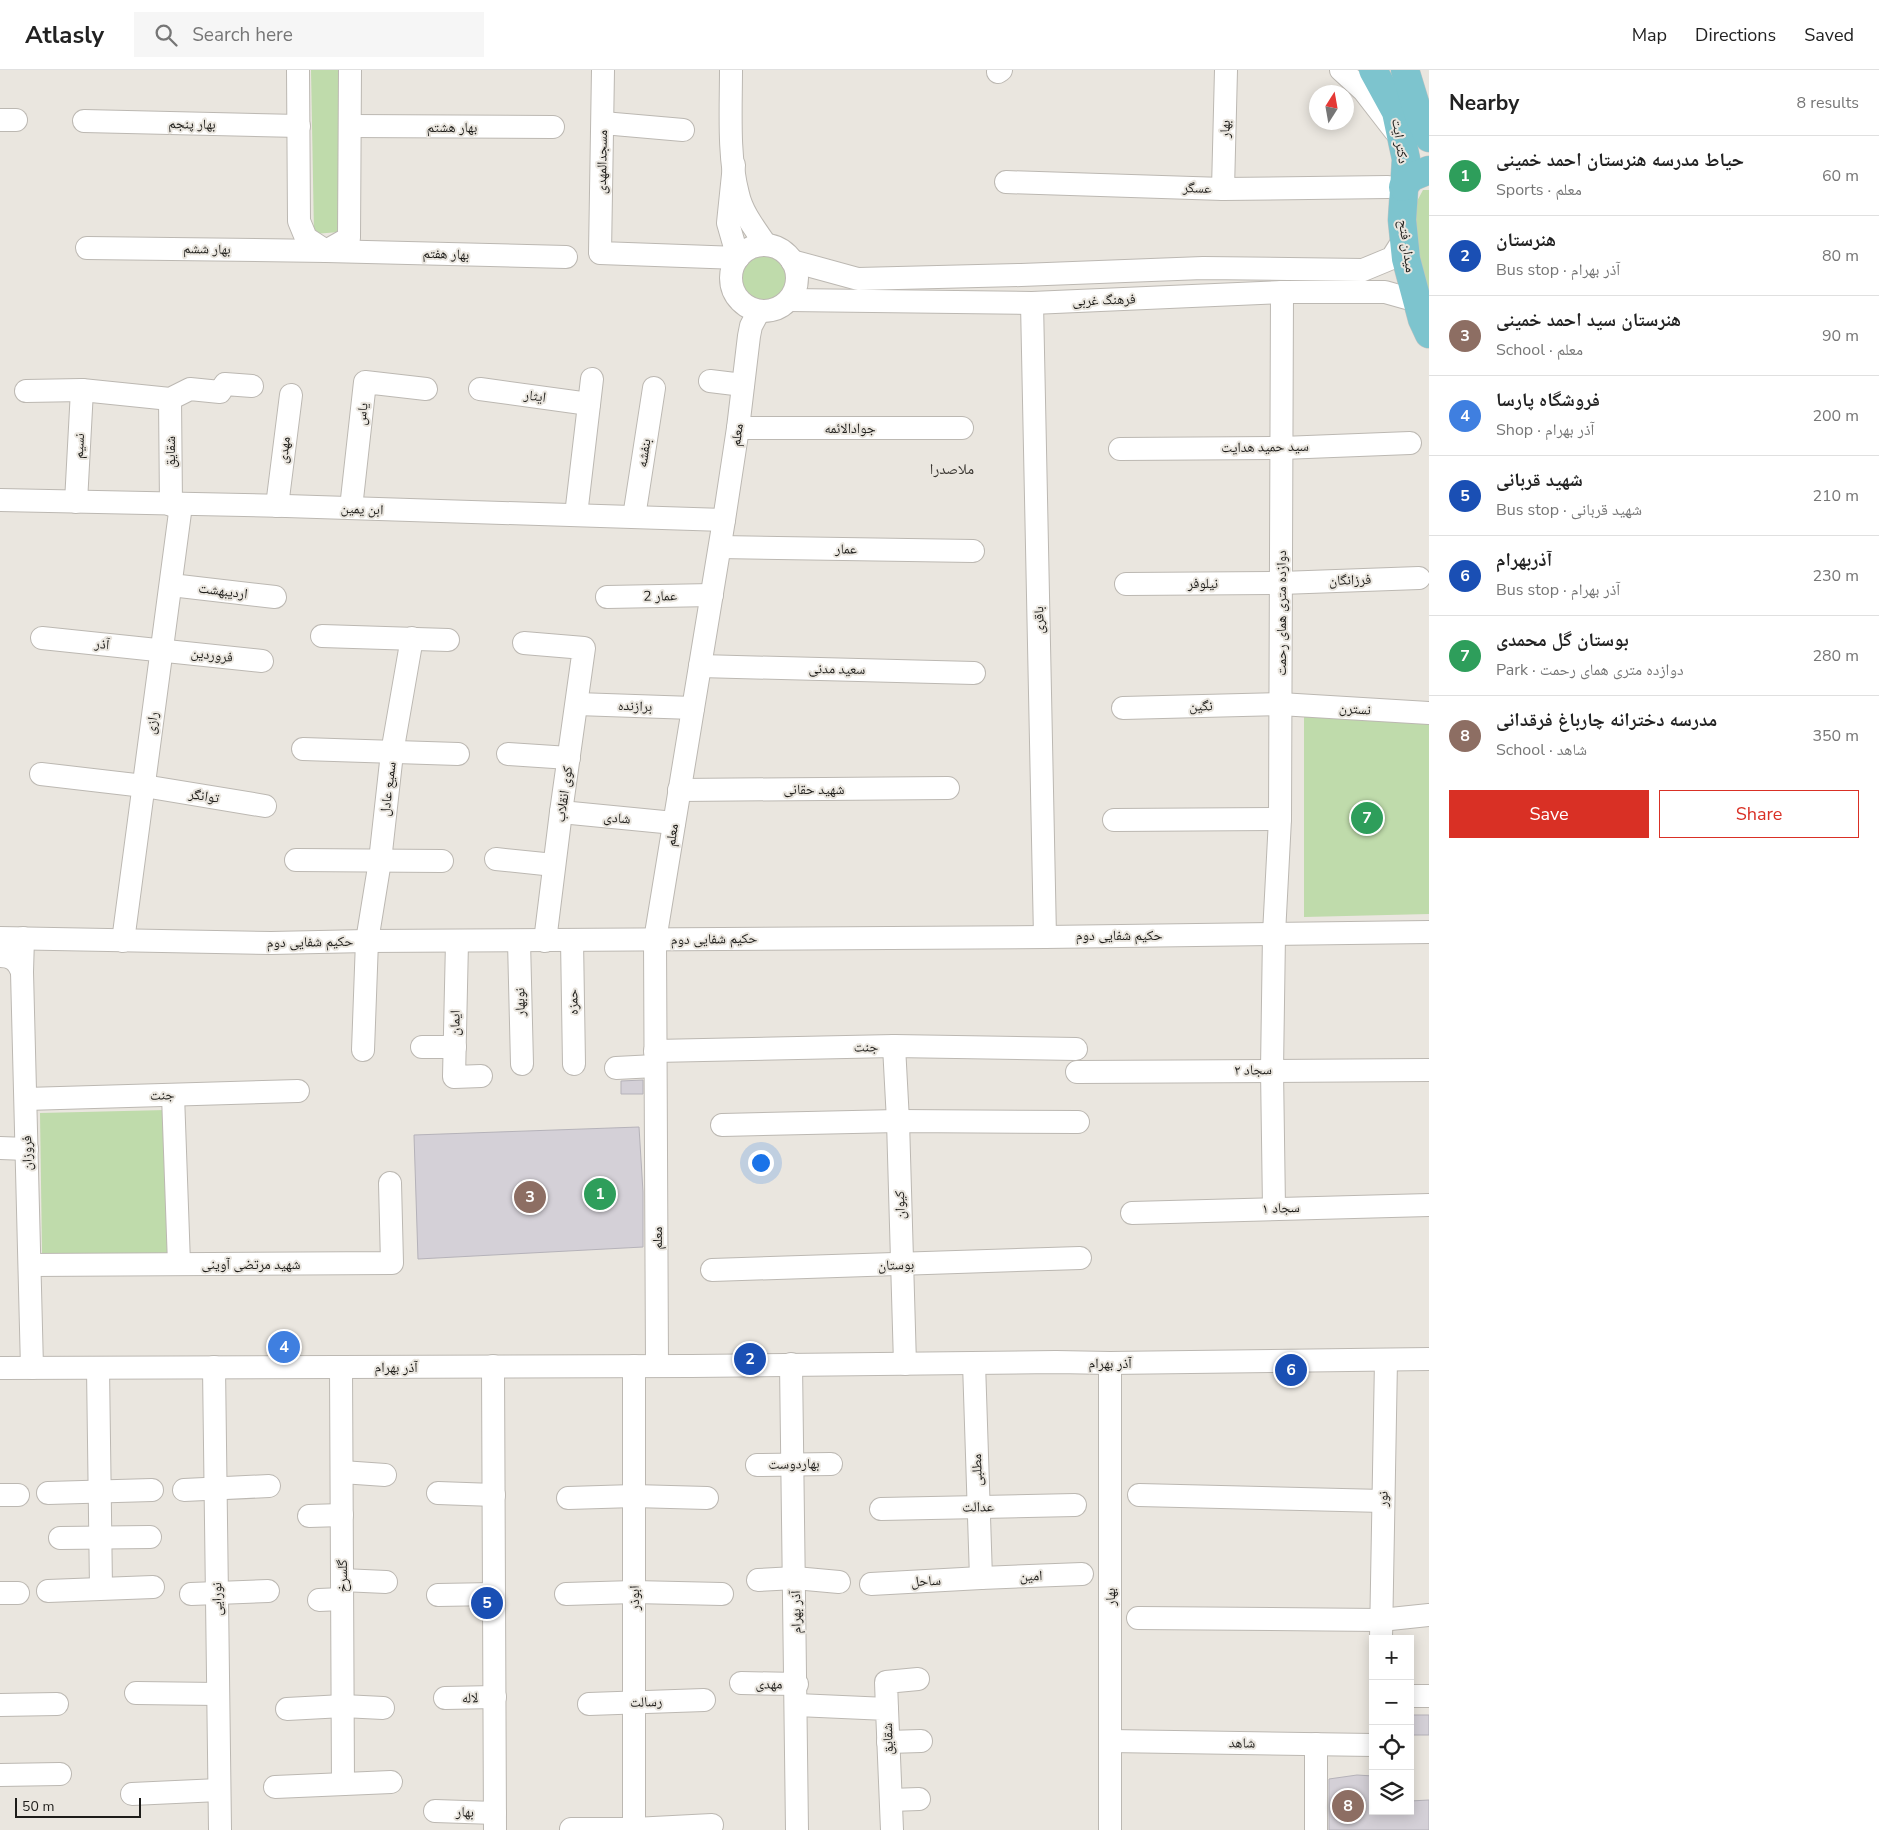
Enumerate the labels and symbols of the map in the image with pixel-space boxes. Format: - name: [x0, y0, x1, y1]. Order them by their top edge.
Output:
- north arrow: [1309, 85, 1354, 130]
- street label: بهار پنجم: [168, 114, 216, 134]
- street label: دکتر ایت: [1387, 117, 1413, 165]
- street label: بهار هشتم: [427, 118, 477, 137]
- street label: بهار: [1215, 119, 1235, 139]
- street label: مسجدالمهدی: [592, 130, 612, 194]
- street label: عسگر: [1181, 178, 1212, 198]
- street label: میدان فتح: [1394, 218, 1420, 274]
- street label: بهار ششم: [183, 239, 231, 259]
- street label: بهار هفتم: [422, 244, 470, 264]
- street label: فرهنگ غربی: [1072, 289, 1136, 311]
- street label: ایثار: [522, 385, 547, 407]
- street label: یاس: [351, 402, 373, 426]
- street label: جوادالائمه: [824, 419, 876, 438]
- street label: معلم: [726, 422, 748, 448]
- street label: نسیم: [69, 433, 89, 459]
- street label: مهدی: [273, 435, 295, 465]
- street label: شقایق: [161, 436, 180, 468]
- street label: بنفشه: [632, 437, 656, 469]
- street label: سید حمید هدایت: [1221, 437, 1309, 457]
- district label: ملاصدرا: [930, 459, 974, 479]
- street label: ابن یمین: [340, 499, 384, 519]
- street label: عمار: [834, 539, 857, 559]
- street label: دوازده متری همای رحمت: [1272, 550, 1291, 676]
- street label: فرزانگان: [1329, 570, 1372, 590]
- street label: نیلوفر: [1187, 574, 1218, 593]
- street label: اردیبهشت: [197, 579, 249, 603]
- street label: عمار 2: [643, 586, 677, 606]
- street label: باقری: [1029, 606, 1049, 634]
- street label: آذر: [93, 634, 111, 654]
- street label: فروردین: [190, 643, 234, 667]
- street label: سعید مدنی: [808, 659, 866, 679]
- street label: برازنده: [617, 696, 653, 716]
- street label: نگین: [1189, 696, 1213, 716]
- street label: نسترن: [1338, 698, 1372, 720]
- street label: رازی: [141, 710, 163, 736]
- street label: سمیع عادل: [375, 761, 401, 817]
- street label: کوی انقلاب: [551, 764, 577, 823]
- street label: شهید حقانی: [783, 780, 845, 799]
- street label: توانگر: [186, 784, 221, 808]
- pin: 7: [1351, 799, 1383, 837]
- street label: شادی: [603, 807, 631, 829]
- street label: معلم: [661, 822, 683, 848]
- street label: حکیم شفایی دوم: [1076, 926, 1162, 945]
- street label: حکیم شفایی دوم: [670, 929, 758, 949]
- street label: حکیم شفایی دوم: [266, 932, 354, 952]
- street label: نوبهار: [510, 987, 530, 1017]
- street label: حمزه: [563, 989, 583, 1015]
- street label: ایمان: [445, 1010, 465, 1036]
- street label: جنت: [854, 1037, 878, 1057]
- street label: سجاد ۲: [1234, 1060, 1272, 1080]
- street label: جنت: [149, 1085, 175, 1105]
- street label: فروزان: [17, 1135, 37, 1171]
- your location: [748, 1150, 774, 1176]
- pin: 1: [584, 1175, 616, 1213]
- pin: 3: [514, 1178, 546, 1216]
- street label: کیوان: [890, 1190, 910, 1220]
- street label: سجاد ۱: [1262, 1198, 1300, 1218]
- street label: معلم: [648, 1226, 667, 1250]
- street label: شهید مرتضی آوینی: [201, 1255, 301, 1274]
- street label: بوستان: [877, 1255, 915, 1275]
- pin: 4: [268, 1328, 300, 1366]
- pin: 2: [734, 1340, 766, 1378]
- pin: 6: [1275, 1351, 1307, 1389]
- street label: آذر بهرام: [1088, 1354, 1132, 1373]
- street label: آذر بهرام: [374, 1358, 418, 1377]
- street label: بهاردوست: [768, 1454, 820, 1474]
- street label: مطلبی: [967, 1454, 987, 1486]
- street label: نور: [1373, 1491, 1393, 1508]
- street label: عدالت: [962, 1497, 994, 1517]
- street label: گلسرخ: [333, 1559, 352, 1593]
- street label: امین: [1019, 1566, 1043, 1586]
- street label: ساحل: [911, 1571, 941, 1591]
- street label: نورایی: [207, 1582, 227, 1616]
- pin: 5: [471, 1584, 503, 1622]
- street label: ابوذر: [625, 1586, 644, 1611]
- street label: بهار: [1101, 1588, 1120, 1607]
- street label: آذر بهرام: [786, 1590, 806, 1634]
- street label: مهدی: [755, 1674, 783, 1694]
- street label: لاله: [461, 1688, 479, 1708]
- street label: رسالت: [629, 1692, 663, 1712]
- street label: شقایق: [878, 1723, 898, 1755]
- street label: شاهد: [1229, 1733, 1255, 1753]
- pin: 8: [1332, 1787, 1364, 1825]
- scale bar: [15, 1795, 141, 1818]
- street label: بهار: [455, 1802, 475, 1822]

